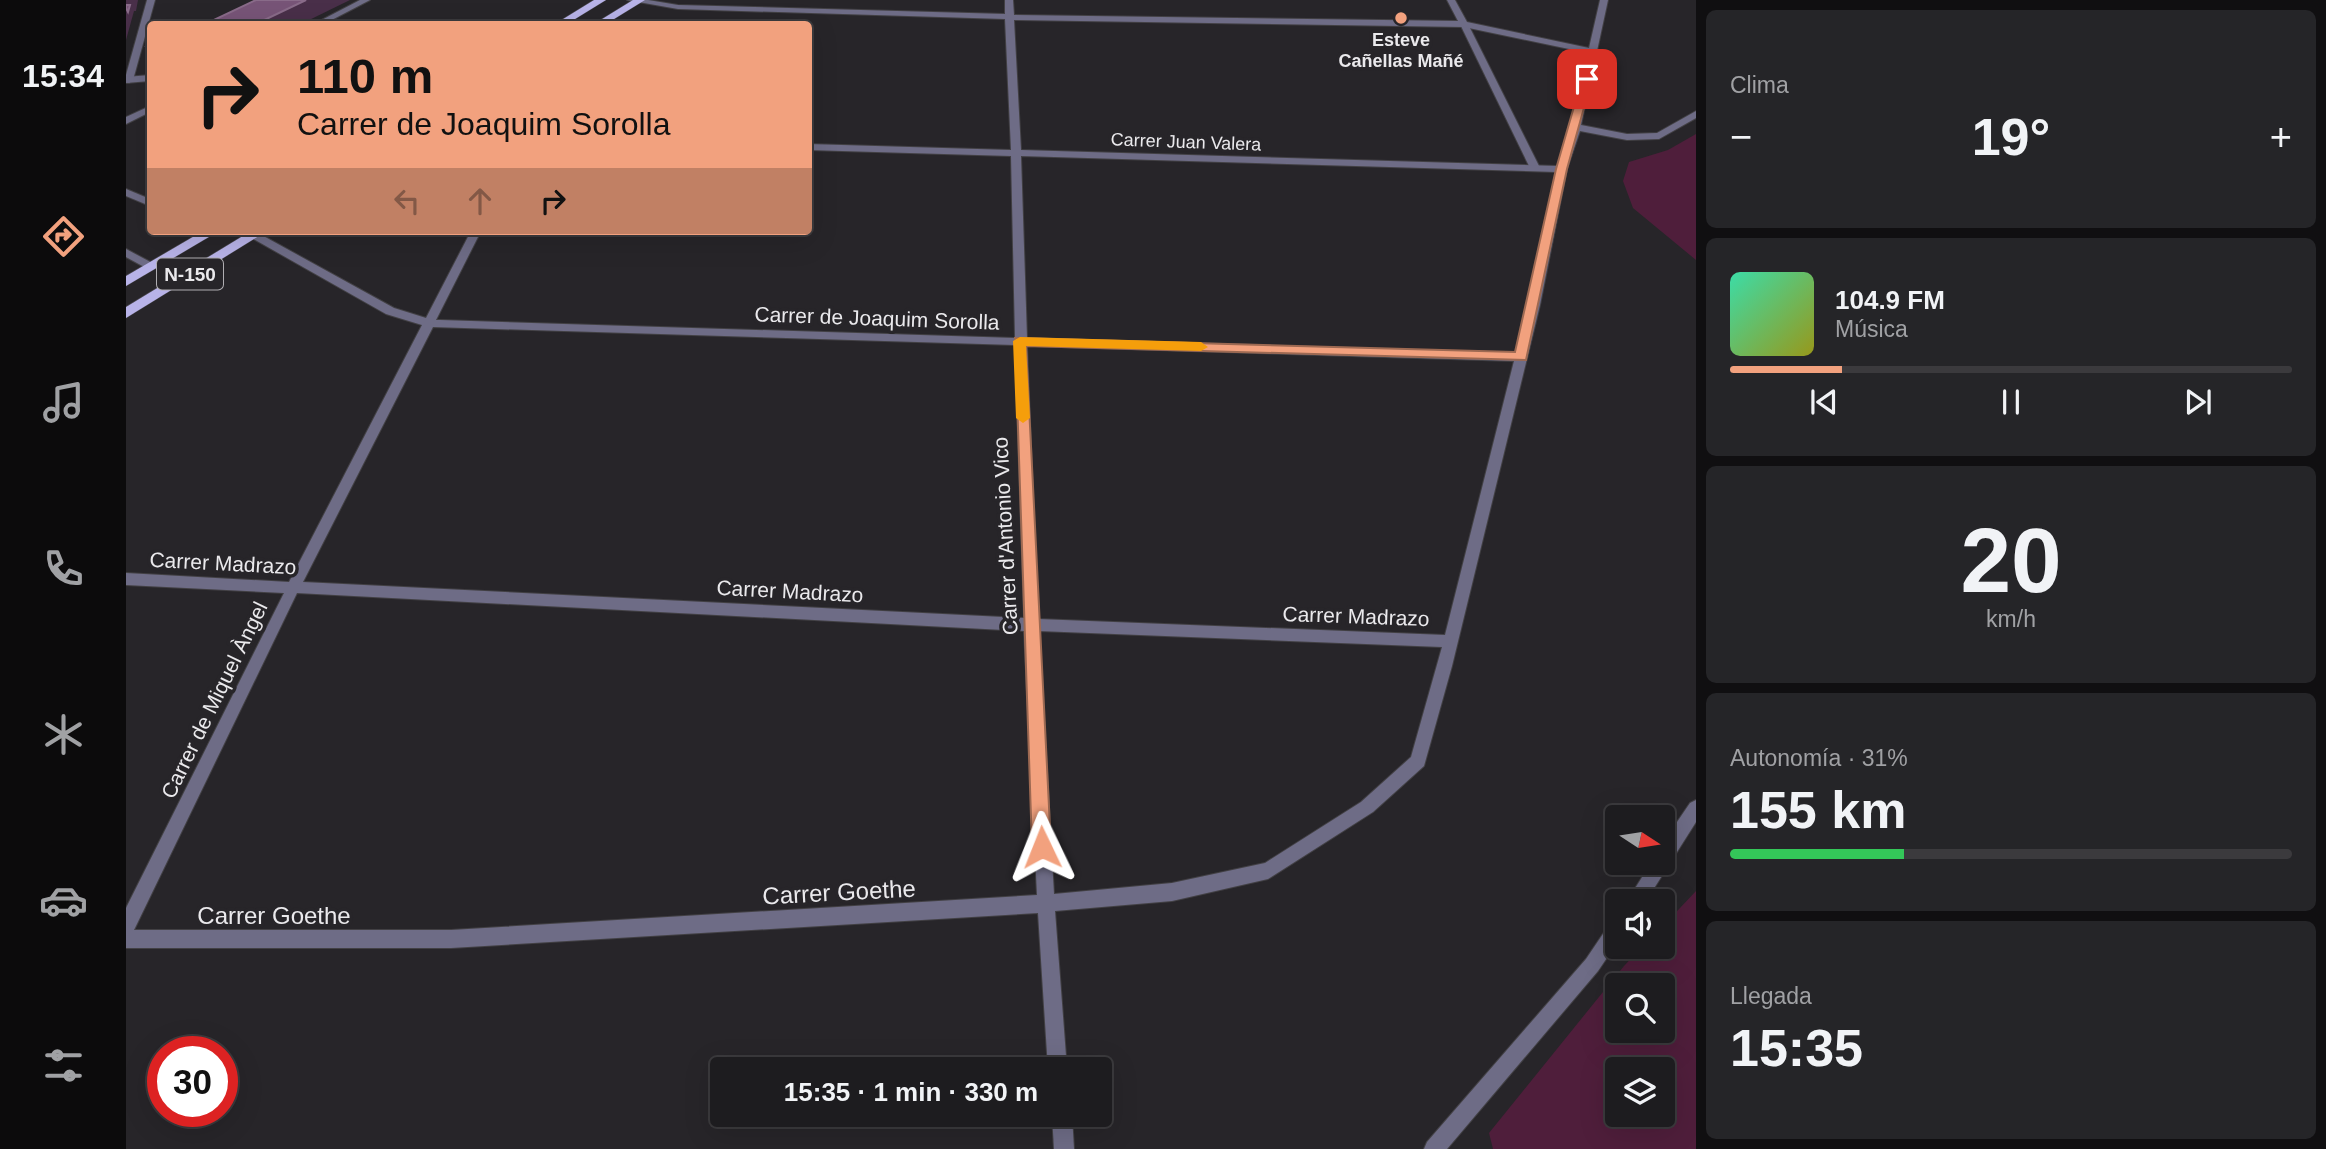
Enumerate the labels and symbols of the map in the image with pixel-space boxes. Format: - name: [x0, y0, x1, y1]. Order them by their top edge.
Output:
- marker: Esteve Cañellas Mañé: [1393, 10, 1409, 26]
- place label: Esteve Cañellas Mañé: [1338, 30, 1464, 71]
- pin: [1557, 49, 1617, 109]
- street label: Carrer Juan Valera: [1110, 129, 1263, 155]
- road number: N-150: [157, 258, 223, 290]
- street label: Carrer de Joaquim Sorolla: [754, 302, 1000, 334]
- street label: Carrer d'Antonio Vico: [988, 436, 1022, 636]
- street label: Carrer Madrazo: [149, 548, 297, 578]
- street label: Carrer Madrazo: [716, 576, 864, 606]
- street label: Carrer de Miquel Àngel: [156, 598, 272, 802]
- street label: Carrer Madrazo: [1282, 602, 1430, 630]
- north arrow: [1605, 805, 1675, 875]
- position arrow: [1005, 810, 1079, 884]
- street label: Carrer Goethe: [762, 875, 916, 909]
- street label: Carrer Goethe: [197, 902, 351, 929]
- speed limit sign: 30: [147, 1036, 238, 1127]

